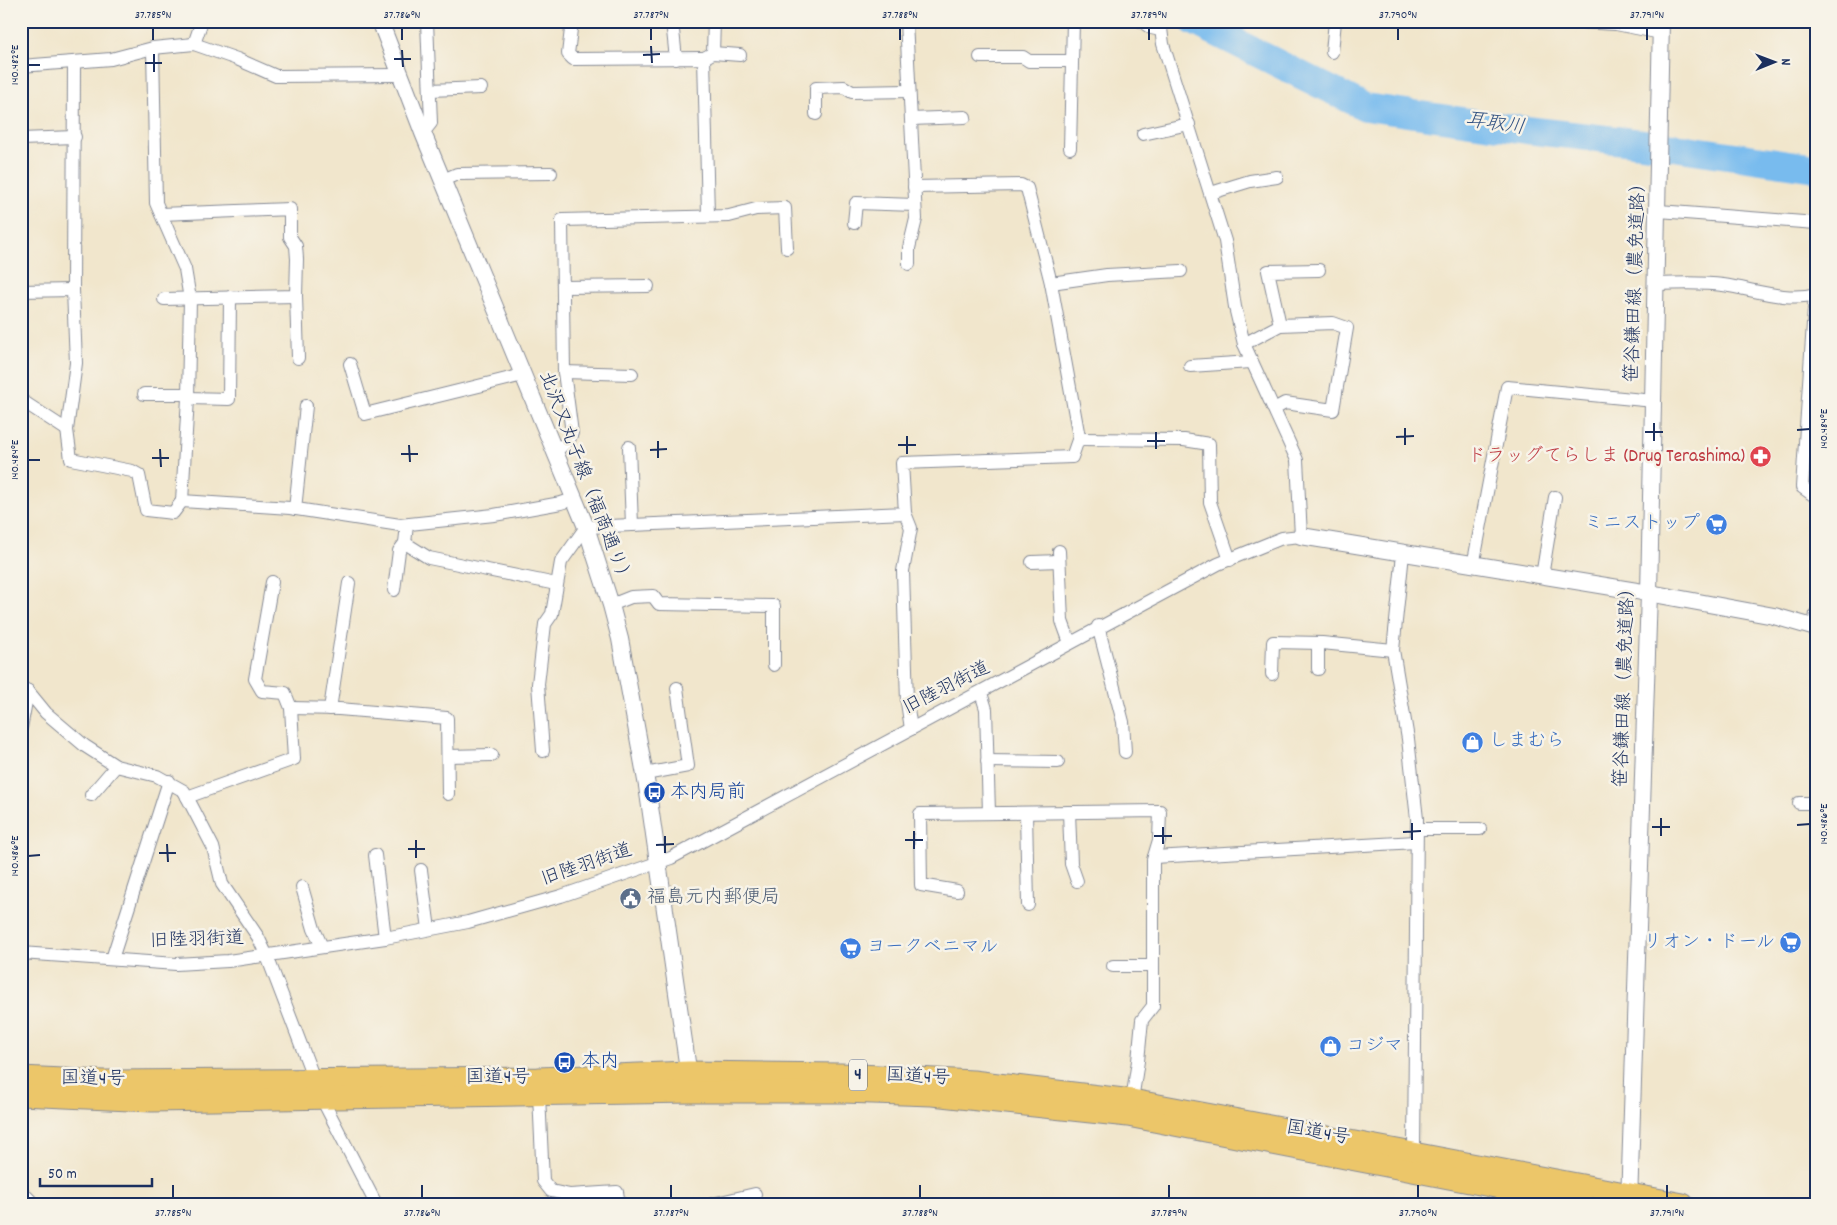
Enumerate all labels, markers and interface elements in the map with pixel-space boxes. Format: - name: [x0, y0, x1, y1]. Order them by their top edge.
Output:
- text: 37.785°N: [135, 7, 171, 24]
- text: 37.786°N: [384, 7, 421, 24]
- text: 37.787°N: [633, 7, 669, 24]
- text: 37.788°N: [882, 7, 918, 24]
- text: 37.789°N: [1131, 7, 1167, 24]
- text: 37.790°N: [1379, 7, 1417, 24]
- text: 37.791°N: [1630, 7, 1664, 24]
- north arrow: [1750, 38, 1800, 88]
- text: 140.482°E: [7, 44, 24, 85]
- text: N: [1775, 58, 1795, 66]
- water label: 耳取川: [1463, 107, 1527, 143]
- street label: 笹谷鎌田線（農免道路）: [1620, 173, 1654, 383]
- street label: 北沢又丸子線（福商通り）: [531, 368, 637, 590]
- text: 140.484°E: [1816, 408, 1833, 449]
- text: 140.484°E: [7, 439, 24, 480]
- place label: ドラッグてらしま (Drug Terashima): [1467, 444, 1745, 471]
- pharmacy icon: ドラッグてらしま (Drug Terashima): [1749, 445, 1773, 469]
- place label: ミニストップ: [1584, 511, 1700, 538]
- supermarket icon: ミニストップ: [1704, 512, 1728, 536]
- street label: 笹谷鎌田線（農免道路）: [1609, 578, 1643, 788]
- street label: 旧陸羽街道: [899, 655, 995, 723]
- place label: しまむら: [1489, 729, 1565, 756]
- shop icon: しまむら: [1461, 730, 1485, 754]
- place label: 本内局前: [670, 780, 746, 807]
- bus stop icon: 本内局前: [642, 781, 666, 805]
- text: 140.486°E: [1816, 803, 1833, 845]
- text: 140.486°E: [7, 835, 24, 877]
- street label: 旧陸羽街道: [538, 838, 636, 894]
- place label: 福島元内郵便局: [647, 885, 780, 912]
- public building icon: 福島元内郵便局: [619, 886, 643, 910]
- street label: 旧陸羽街道: [149, 926, 245, 956]
- place label: リオン・ドール: [1643, 930, 1775, 957]
- supermarket icon: リオン・ドール: [1779, 931, 1803, 955]
- place label: ヨークベニマル: [867, 935, 998, 962]
- supermarket icon: ヨークベニマル: [839, 936, 863, 960]
- place label: コジマ: [1346, 1034, 1403, 1061]
- shop icon: コジマ: [1318, 1035, 1342, 1059]
- place label: 本内: [581, 1049, 619, 1076]
- bus stop icon: 本内: [553, 1050, 577, 1074]
- road number: 4: [849, 1060, 867, 1090]
- street label: 国道4号: [885, 1063, 951, 1093]
- street label: 国道4号: [466, 1065, 530, 1092]
- street label: 国道4号: [60, 1066, 126, 1094]
- street label: 国道4号: [1284, 1115, 1352, 1153]
- scale bar: [40, 1155, 152, 1187]
- text: 50 m: [48, 1164, 77, 1186]
- text: 37.785°N: [155, 1205, 191, 1222]
- text: 37.786°N: [404, 1205, 441, 1222]
- text: 37.787°N: [653, 1205, 689, 1222]
- text: 37.788°N: [902, 1205, 938, 1222]
- text: 37.789°N: [1151, 1205, 1187, 1222]
- text: 37.790°N: [1399, 1205, 1437, 1222]
- text: 37.791°N: [1650, 1205, 1684, 1222]

